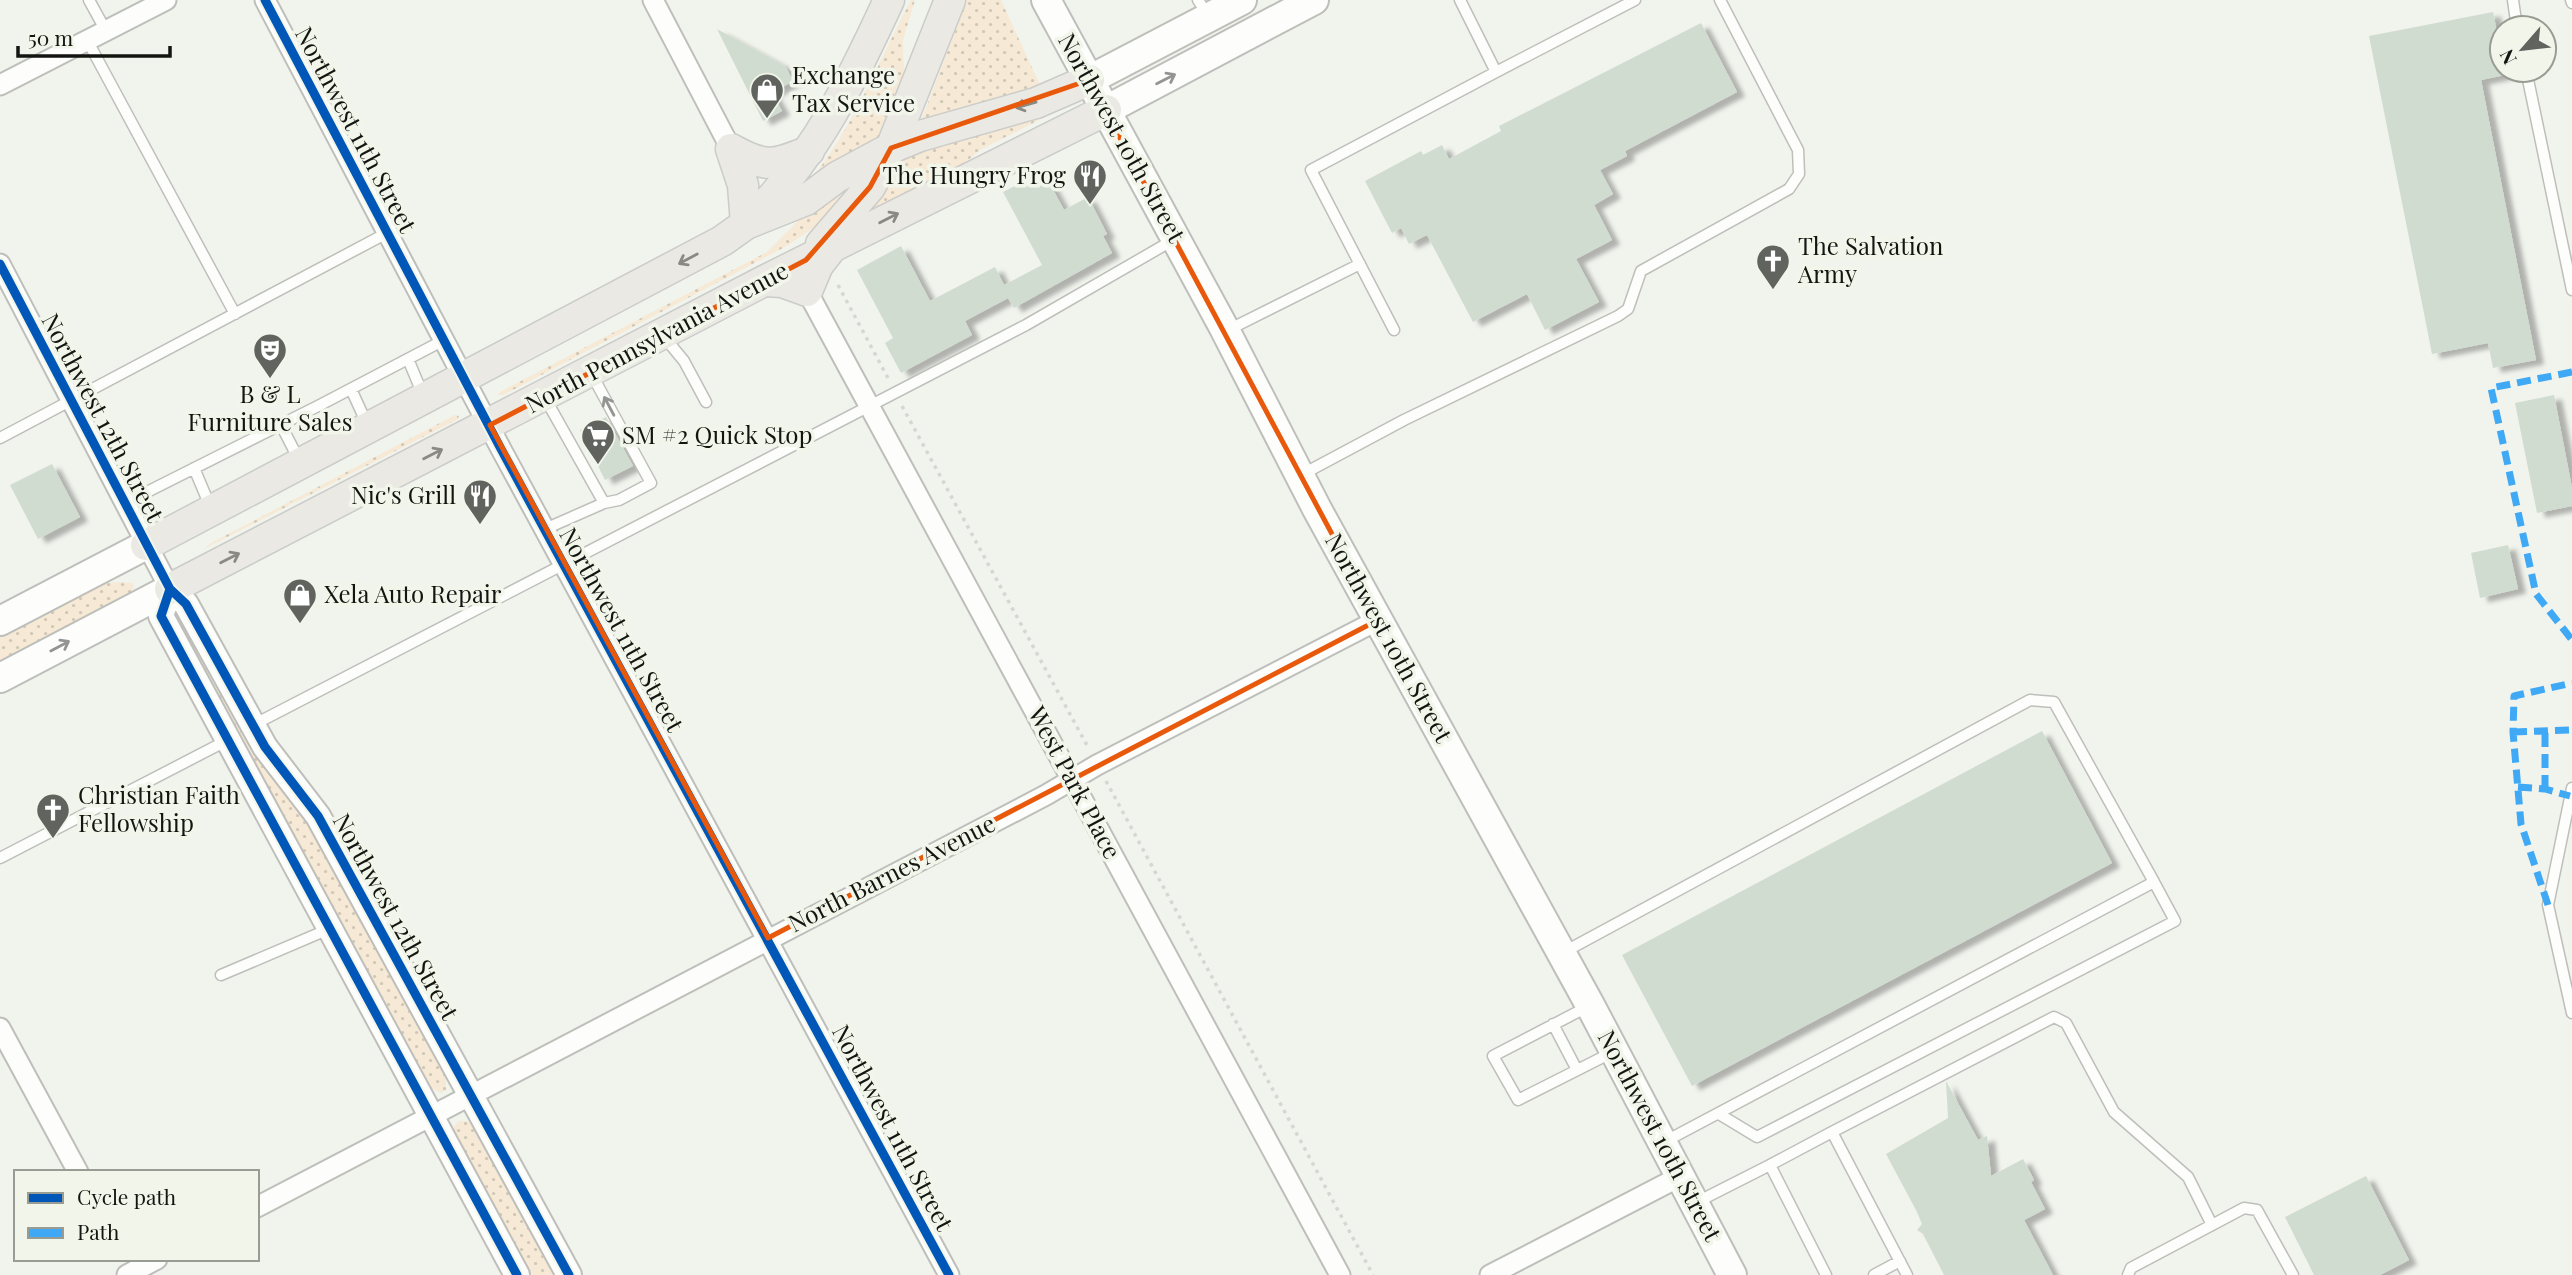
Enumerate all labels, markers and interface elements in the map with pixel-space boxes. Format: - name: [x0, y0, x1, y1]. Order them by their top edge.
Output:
- scale bar: [18, 14, 170, 58]
- north arrow: [2488, 14, 2558, 84]
- street label: Northwest 11th Street: [289, 21, 425, 238]
- text: 50 m: [28, 23, 74, 51]
- street label: Northwest 10th Street: [1052, 27, 1194, 248]
- text: N: [2492, 45, 2522, 70]
- place label: Exchange Tax Service: [792, 58, 915, 118]
- shop icon: Exchange Tax Service: [748, 71, 786, 120]
- one-way arrow: [1155, 71, 1176, 85]
- one-way arrow: [1015, 100, 1037, 113]
- restaurant icon: The Hungry Frog: [1071, 157, 1109, 206]
- place label: The Hungry Frog: [883, 158, 1066, 190]
- one-way arrow: [878, 210, 899, 224]
- place label: The Salvation Army: [1797, 229, 1943, 289]
- church icon: The Salvation Army: [1754, 242, 1792, 291]
- street label: North Pennsylvania Avenue: [519, 253, 793, 419]
- one-way arrow: [678, 253, 699, 267]
- street label: Northwest 12th Street: [35, 307, 172, 527]
- theatre icon: B & L Furniture Sales: [251, 331, 289, 380]
- place label: B & L Furniture Sales: [188, 377, 352, 437]
- one-way arrow: [602, 396, 615, 417]
- supermarket icon: SM #2 Quick Stop: [579, 417, 617, 466]
- place label: SM #2 Quick Stop: [622, 418, 812, 450]
- one-way arrow: [422, 447, 443, 460]
- restaurant icon: Nic's Grill: [461, 477, 499, 526]
- place label: Nic's Grill: [351, 478, 456, 510]
- street label: Northwest 11th Street: [553, 521, 692, 737]
- street label: Northwest 10th Street: [1319, 527, 1461, 748]
- one-way arrow: [220, 550, 240, 564]
- shop icon: Xela Auto Repair: [281, 576, 319, 625]
- place label: Xela Auto Repair: [324, 577, 502, 609]
- one-way arrow: [50, 639, 70, 653]
- street label: West Park Place: [1022, 699, 1129, 864]
- place label: Christian Faith Fellowship: [78, 778, 240, 838]
- church icon: Christian Faith Fellowship: [34, 791, 72, 840]
- street label: North Barnes Avenue: [782, 806, 1000, 938]
- street label: Northwest 12th Street: [327, 807, 467, 1025]
- street label: Northwest 11th Street: [826, 1019, 962, 1236]
- street label: Northwest 10th Street: [1592, 1024, 1730, 1246]
- legend: [14, 1170, 259, 1261]
- text: Cycle path: [77, 1182, 177, 1210]
- text: Path: [77, 1217, 120, 1245]

